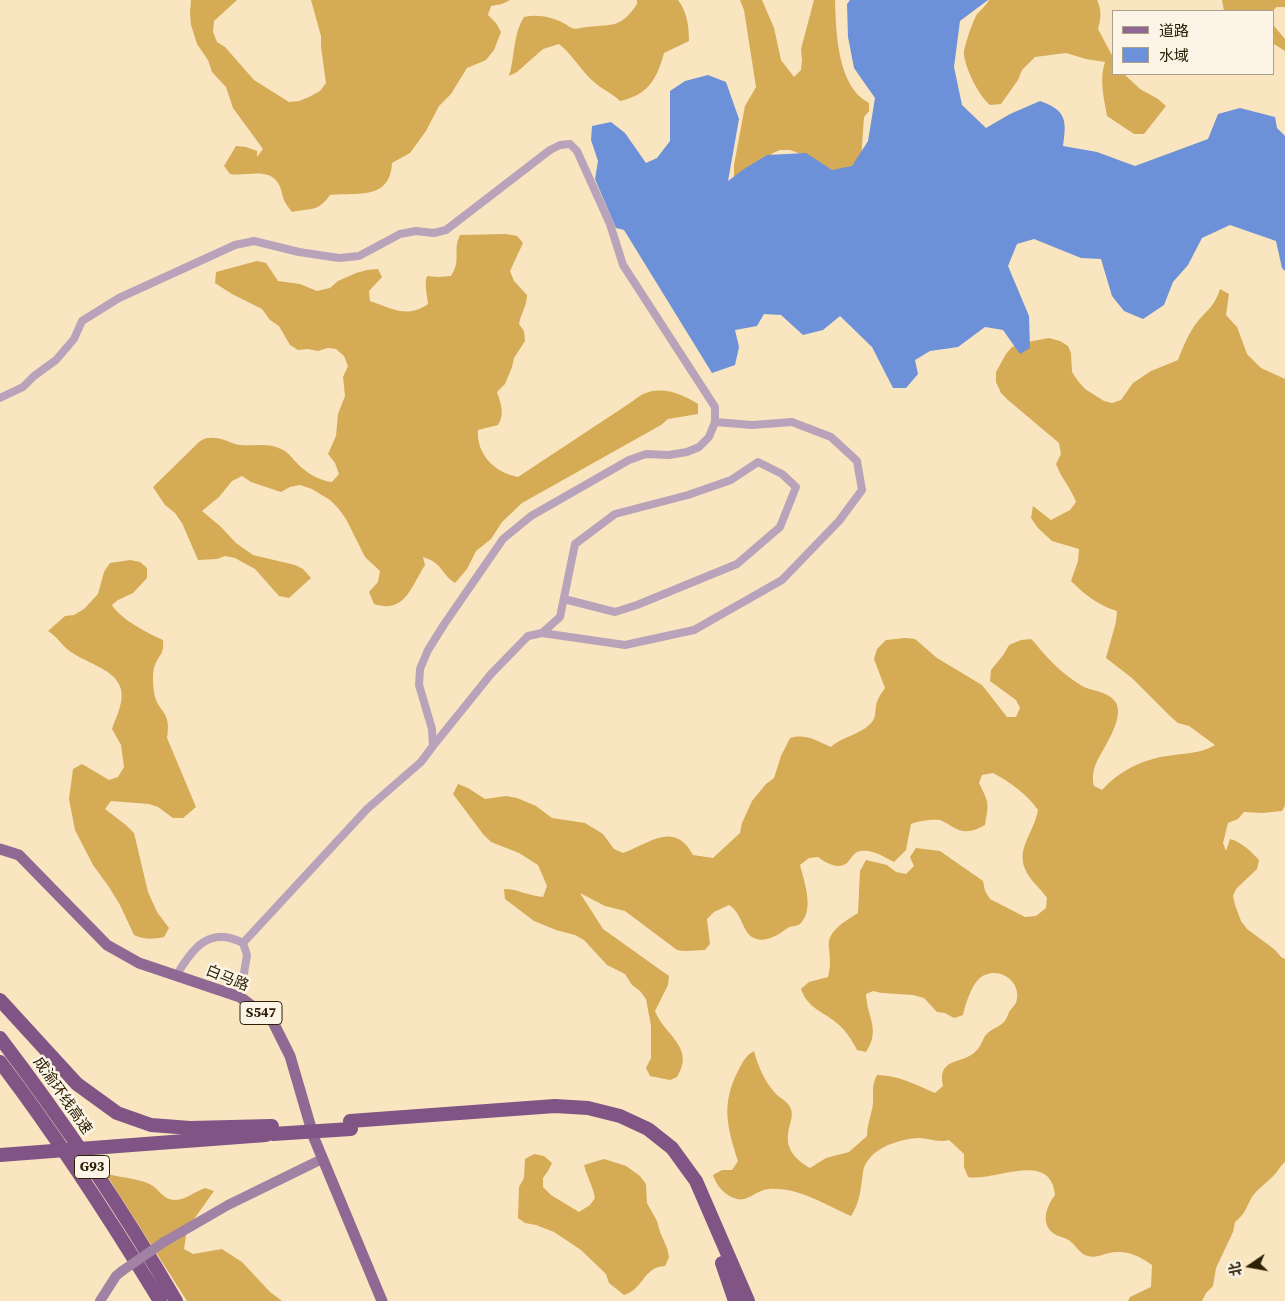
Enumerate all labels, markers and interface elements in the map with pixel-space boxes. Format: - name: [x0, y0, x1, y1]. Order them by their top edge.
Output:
- legend: [1112, 10, 1275, 75]
- text: 道路: [1159, 20, 1189, 41]
- text: 水域: [1159, 45, 1189, 66]
- street label: 白马路: [203, 962, 251, 996]
- road number: S547: [240, 1001, 282, 1024]
- street label: 成渝环线高速: [29, 1054, 95, 1138]
- road number: G93: [74, 1156, 110, 1178]
- north arrow: [1225, 1241, 1275, 1291]
- text: 北: [1224, 1260, 1247, 1278]

